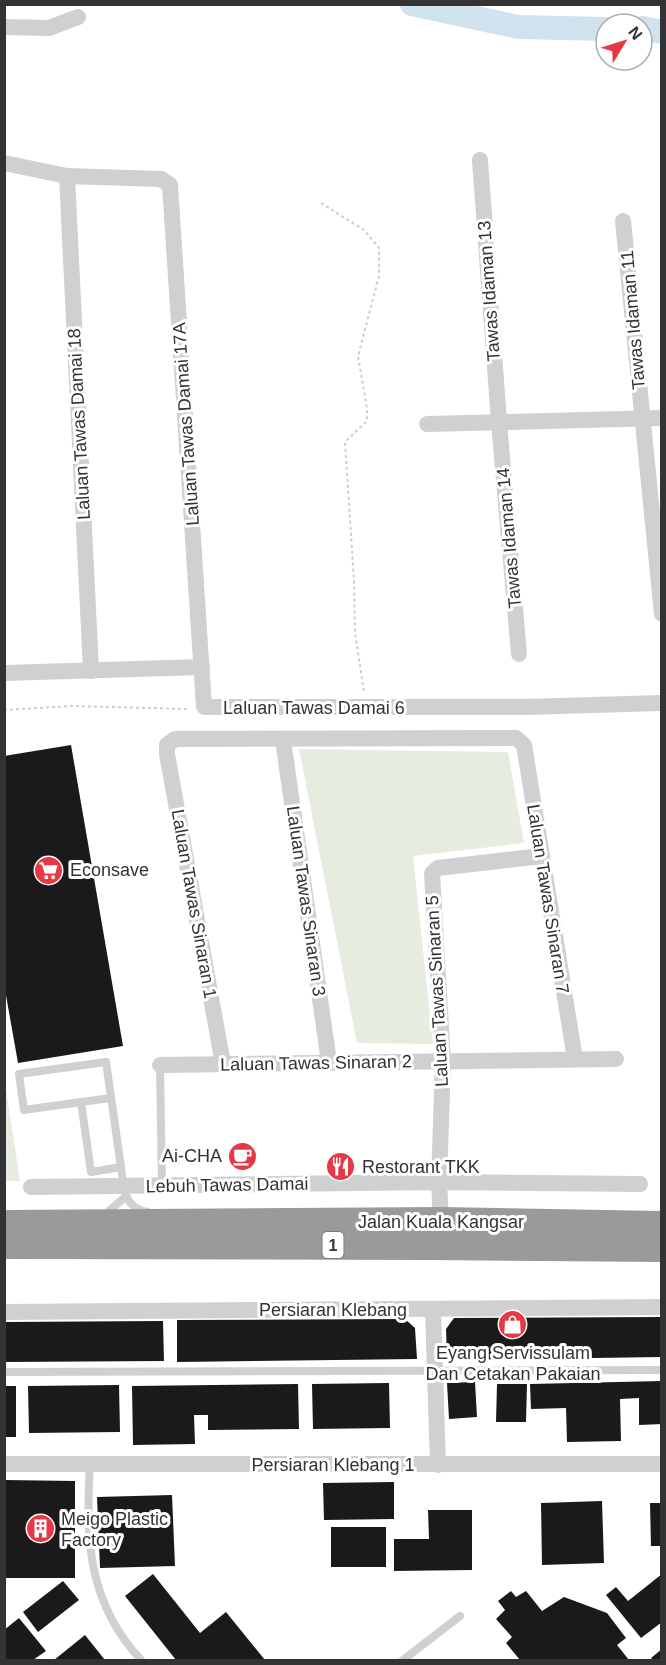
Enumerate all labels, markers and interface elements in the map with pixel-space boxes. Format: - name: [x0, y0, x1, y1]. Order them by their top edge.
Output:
- north arrow: [594, 12, 654, 72]
- text: N: [625, 23, 646, 43]
- street label: Tawas Idaman 13: [474, 220, 504, 362]
- street label: Tawas Idaman 11: [617, 250, 649, 390]
- street label: Laluan Tawas Damai 17A: [169, 322, 203, 526]
- street label: Laluan Tawas Damai 18: [64, 328, 94, 520]
- street label: Tawas Idaman 14: [493, 467, 525, 609]
- street label: Laluan Tawas Damai 6: [223, 698, 405, 718]
- street label: Laluan Tawas Sinaran 7: [523, 803, 573, 995]
- street label: Laluan Tawas Sinaran 3: [283, 805, 329, 997]
- street label: Laluan Tawas Sinaran 1: [167, 808, 221, 1000]
- supermarket icon: Econsave: [33, 854, 65, 886]
- place label: Econsave: [70, 860, 149, 880]
- street label: Laluan Tawas Sinaran 5: [422, 895, 452, 1087]
- street label: Laluan Tawas Sinaran 2: [220, 1051, 412, 1075]
- cafe icon: Ai-CHA: [227, 1140, 259, 1172]
- place label: Ai-CHA: [162, 1146, 222, 1166]
- restaurant icon: Restorant TKK: [325, 1151, 357, 1183]
- place label: Restorant TKK: [362, 1157, 480, 1177]
- street label: Lebuh Tawas Damai: [145, 1174, 309, 1196]
- street label: Jalan Kuala Kangsar: [358, 1212, 524, 1232]
- road number: 1: [322, 1232, 344, 1258]
- street label: Persiaran Klebang: [259, 1300, 407, 1320]
- shop icon: Eyang Servissulam Dan Cetakan Pakaian: [497, 1308, 529, 1340]
- place label: Eyang Servissulam Dan Cetakan Pakaian: [425, 1343, 601, 1384]
- street label: Persiaran Klebang 1: [251, 1455, 415, 1475]
- place label: Meigo Plastic Factory: [61, 1509, 168, 1550]
- building icon: Meigo Plastic Factory: [24, 1513, 56, 1545]

